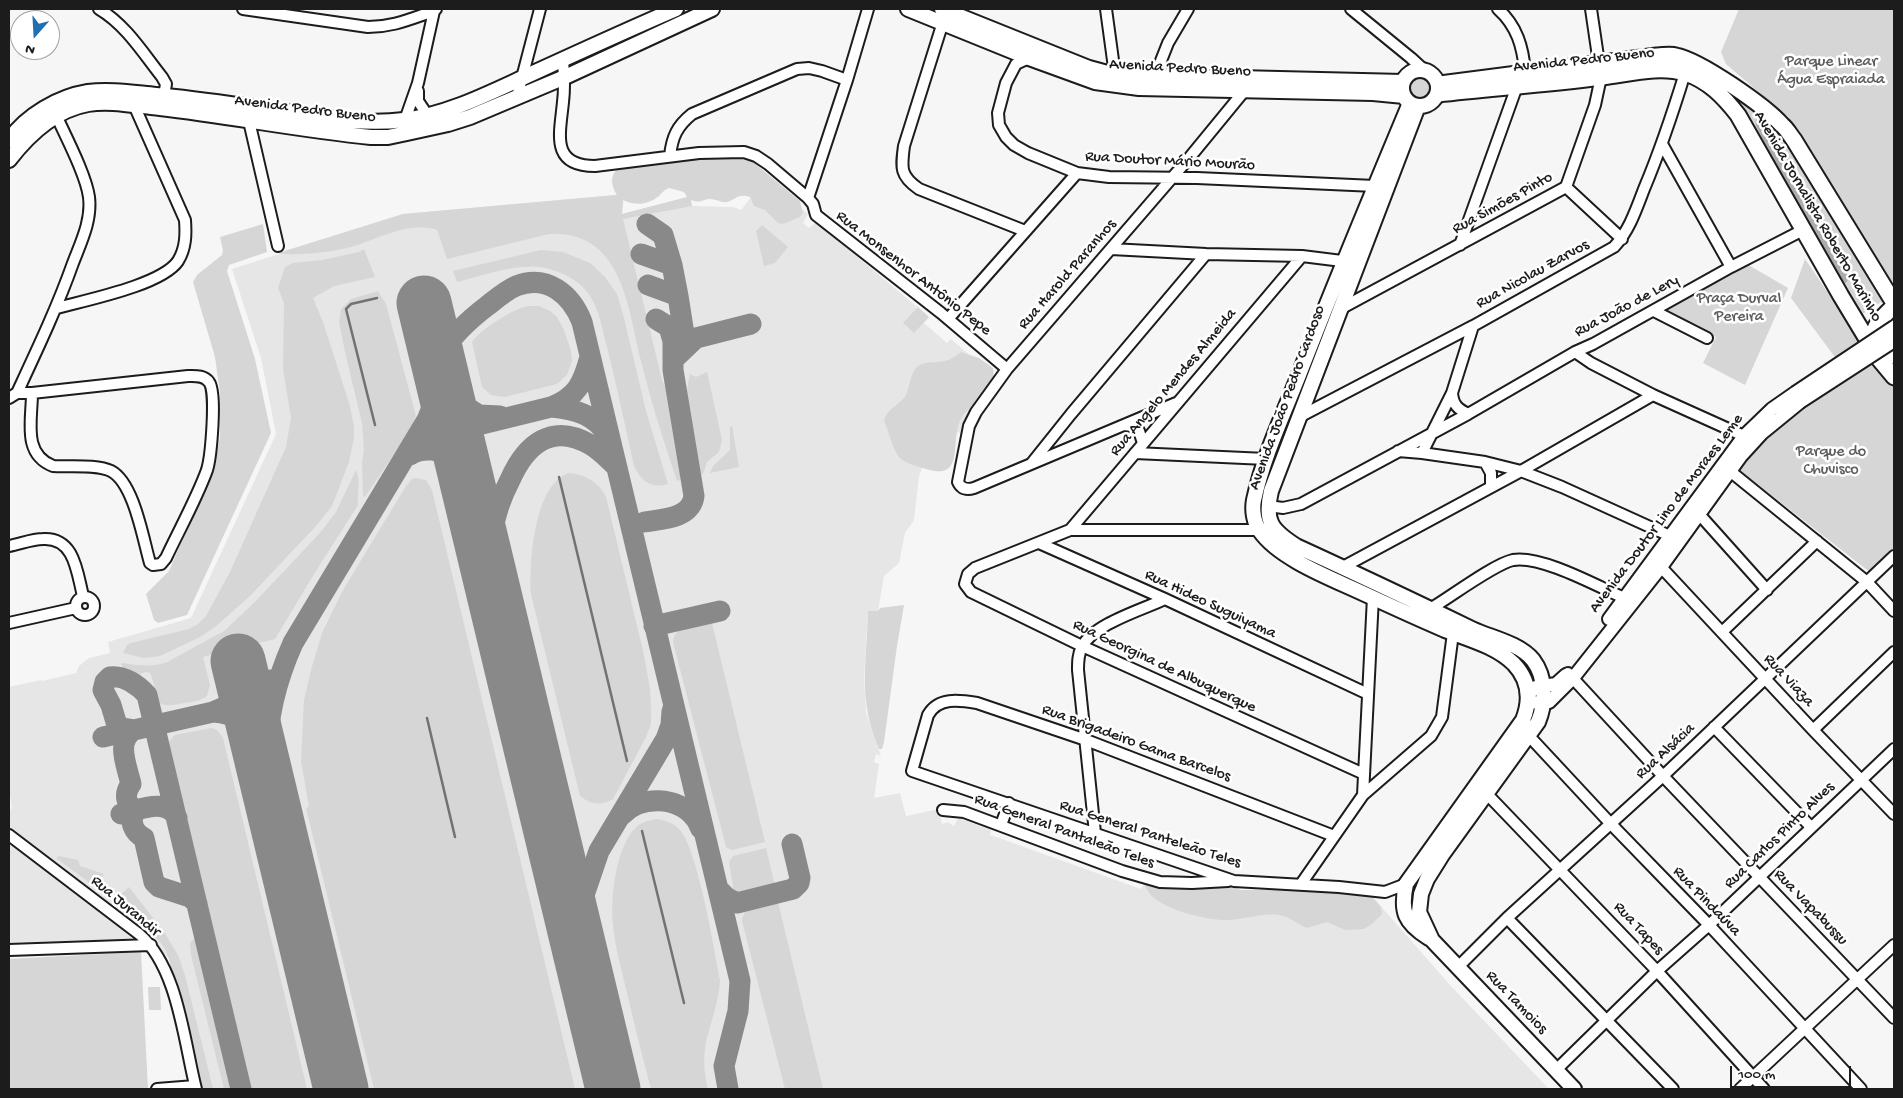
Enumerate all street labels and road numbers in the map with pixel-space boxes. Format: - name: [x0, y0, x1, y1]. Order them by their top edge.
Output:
- street label: Avenida Pedro Bueno: [1512, 44, 1656, 78]
- street label: Avenida Pedro Bueno: [1109, 56, 1251, 82]
- street label: Avenida Pedro Bueno: [233, 92, 377, 128]
- street label: Avenida Jornalista Roberto Marinho: [1749, 108, 1885, 326]
- street label: Rua Doutor Mário Mourão: [1085, 148, 1255, 176]
- street label: Rua Simões Pinto: [1449, 169, 1557, 239]
- street label: Rua Monsenhor Antônio Pepe: [831, 207, 995, 341]
- street label: Rua Harold Paranhos: [1015, 216, 1121, 334]
- street label: Rua Nicolau Zarvos: [1473, 236, 1593, 314]
- street label: Rua João de Lery: [1572, 271, 1682, 343]
- street label: Avenida João Pedro Cardoso: [1246, 303, 1330, 493]
- street label: Rua Angelo Mendes Almeida: [1106, 305, 1242, 461]
- street label: Avenida Doutor Lino de Moraes Leme: [1586, 411, 1748, 617]
- street label: Rua Hideo Suguiyama: [1141, 566, 1279, 644]
- street label: Rua Georgina de Albuquerque: [1069, 616, 1259, 718]
- street label: Rua Viaza: [1759, 650, 1817, 712]
- street label: Rua Brigadeiro Gama Barcelos: [1039, 701, 1233, 787]
- street label: Rua Alsácia: [1632, 720, 1700, 784]
- street label: Rua Carlos Pinto Alves: [1721, 778, 1839, 894]
- street label: Rua General Pantaleão Teles: [971, 790, 1157, 874]
- street label: Rua General Panteleão Teles: [1057, 797, 1243, 873]
- street label: Rua Pindaúva: [1668, 863, 1744, 941]
- street label: Rua Vapabussu: [1769, 866, 1851, 950]
- street label: Rua Jurandir: [86, 872, 164, 942]
- street label: Rua Tapes: [1609, 898, 1667, 960]
- street label: Rua Tamoios: [1481, 967, 1551, 1039]

